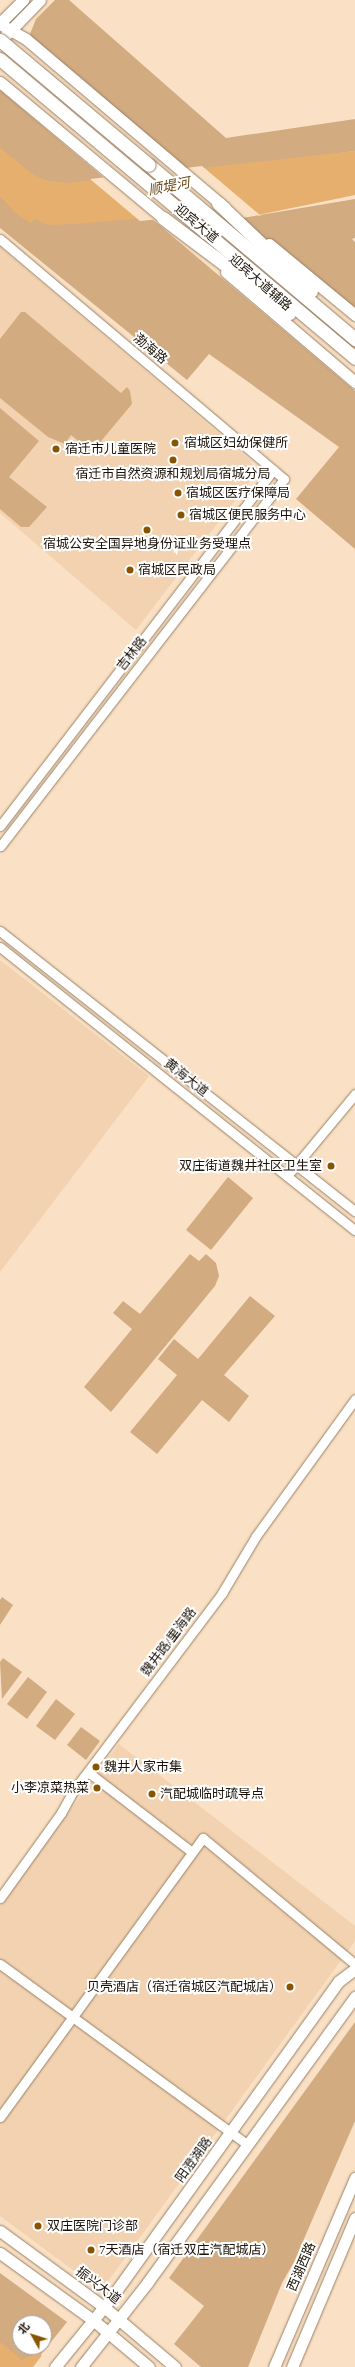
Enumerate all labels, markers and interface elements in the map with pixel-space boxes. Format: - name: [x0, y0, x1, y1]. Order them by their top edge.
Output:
- water label: 顺堤河: [147, 175, 191, 199]
- street label: 迎宾大道: [171, 201, 221, 247]
- street label: 迎宾大道辅路: [225, 252, 295, 314]
- street label: 渤海路: [130, 330, 170, 368]
- place label: 宿城区妇幼保健所: [184, 435, 288, 451]
- marker: 宿城区妇幼保健所: [169, 437, 181, 449]
- place label: 宿迁市儿童医院: [65, 441, 156, 457]
- marker: 宿迁市儿童医院: [50, 443, 62, 455]
- marker: 宿迁市自然资源和规划局宿城分局: [168, 455, 178, 465]
- place label: 宿迁市自然资源和规划局宿城分局: [76, 466, 270, 482]
- place label: 宿城区医疗保障局: [186, 485, 290, 501]
- marker: 宿城区医疗保障局: [173, 488, 183, 498]
- place label: 宿城区便民服务中心: [189, 507, 306, 523]
- marker: 宿城区便民服务中心: [176, 510, 186, 520]
- marker: 宿城公安全国异地身份证业务受理点: [142, 525, 152, 535]
- place label: 宿城公安全国异地身份证业务受理点: [43, 536, 251, 552]
- place label: 宿城区民政局: [138, 562, 216, 578]
- marker: 宿城区民政局: [125, 565, 135, 575]
- street label: 吉林路: [114, 634, 150, 674]
- street label: 黄海大道: [161, 1056, 211, 1100]
- place label: 双庄街道魏井社区卫生室: [179, 1158, 322, 1174]
- marker: 双庄街道魏井社区卫生室: [325, 1160, 337, 1172]
- street label: 魏井路/里海路: [138, 1605, 200, 1679]
- place label: 魏井人家市集: [104, 1759, 182, 1775]
- marker: 魏井人家市集: [91, 1762, 101, 1772]
- place label: 小李凉菜热菜: [11, 1780, 89, 1796]
- marker: 小李凉菜热菜: [92, 1783, 102, 1793]
- place label: 汽配城临时疏导点: [160, 1786, 264, 1802]
- marker: 汽配城临时疏导点: [147, 1789, 157, 1799]
- place label: 贝壳酒店（宿迁宿城区汽配城店）: [87, 1979, 282, 1995]
- marker: 贝壳酒店（宿迁宿城区汽配城店）: [285, 1982, 295, 1992]
- street label: 阳澄湖路: [172, 2134, 216, 2186]
- place label: 双庄医院门诊部: [47, 2218, 138, 2234]
- marker: 双庄医院门诊部: [32, 2220, 44, 2232]
- street label: 西湖西路: [285, 2240, 319, 2294]
- place label: 7天酒店（宿迁双庄汽配城店）: [99, 2242, 274, 2258]
- marker: 7天酒店（宿迁双庄汽配城店）: [86, 2245, 96, 2255]
- street label: 振兴大道: [73, 2264, 123, 2308]
- north arrow: [12, 2315, 52, 2355]
- text: 北: [15, 2320, 32, 2336]

